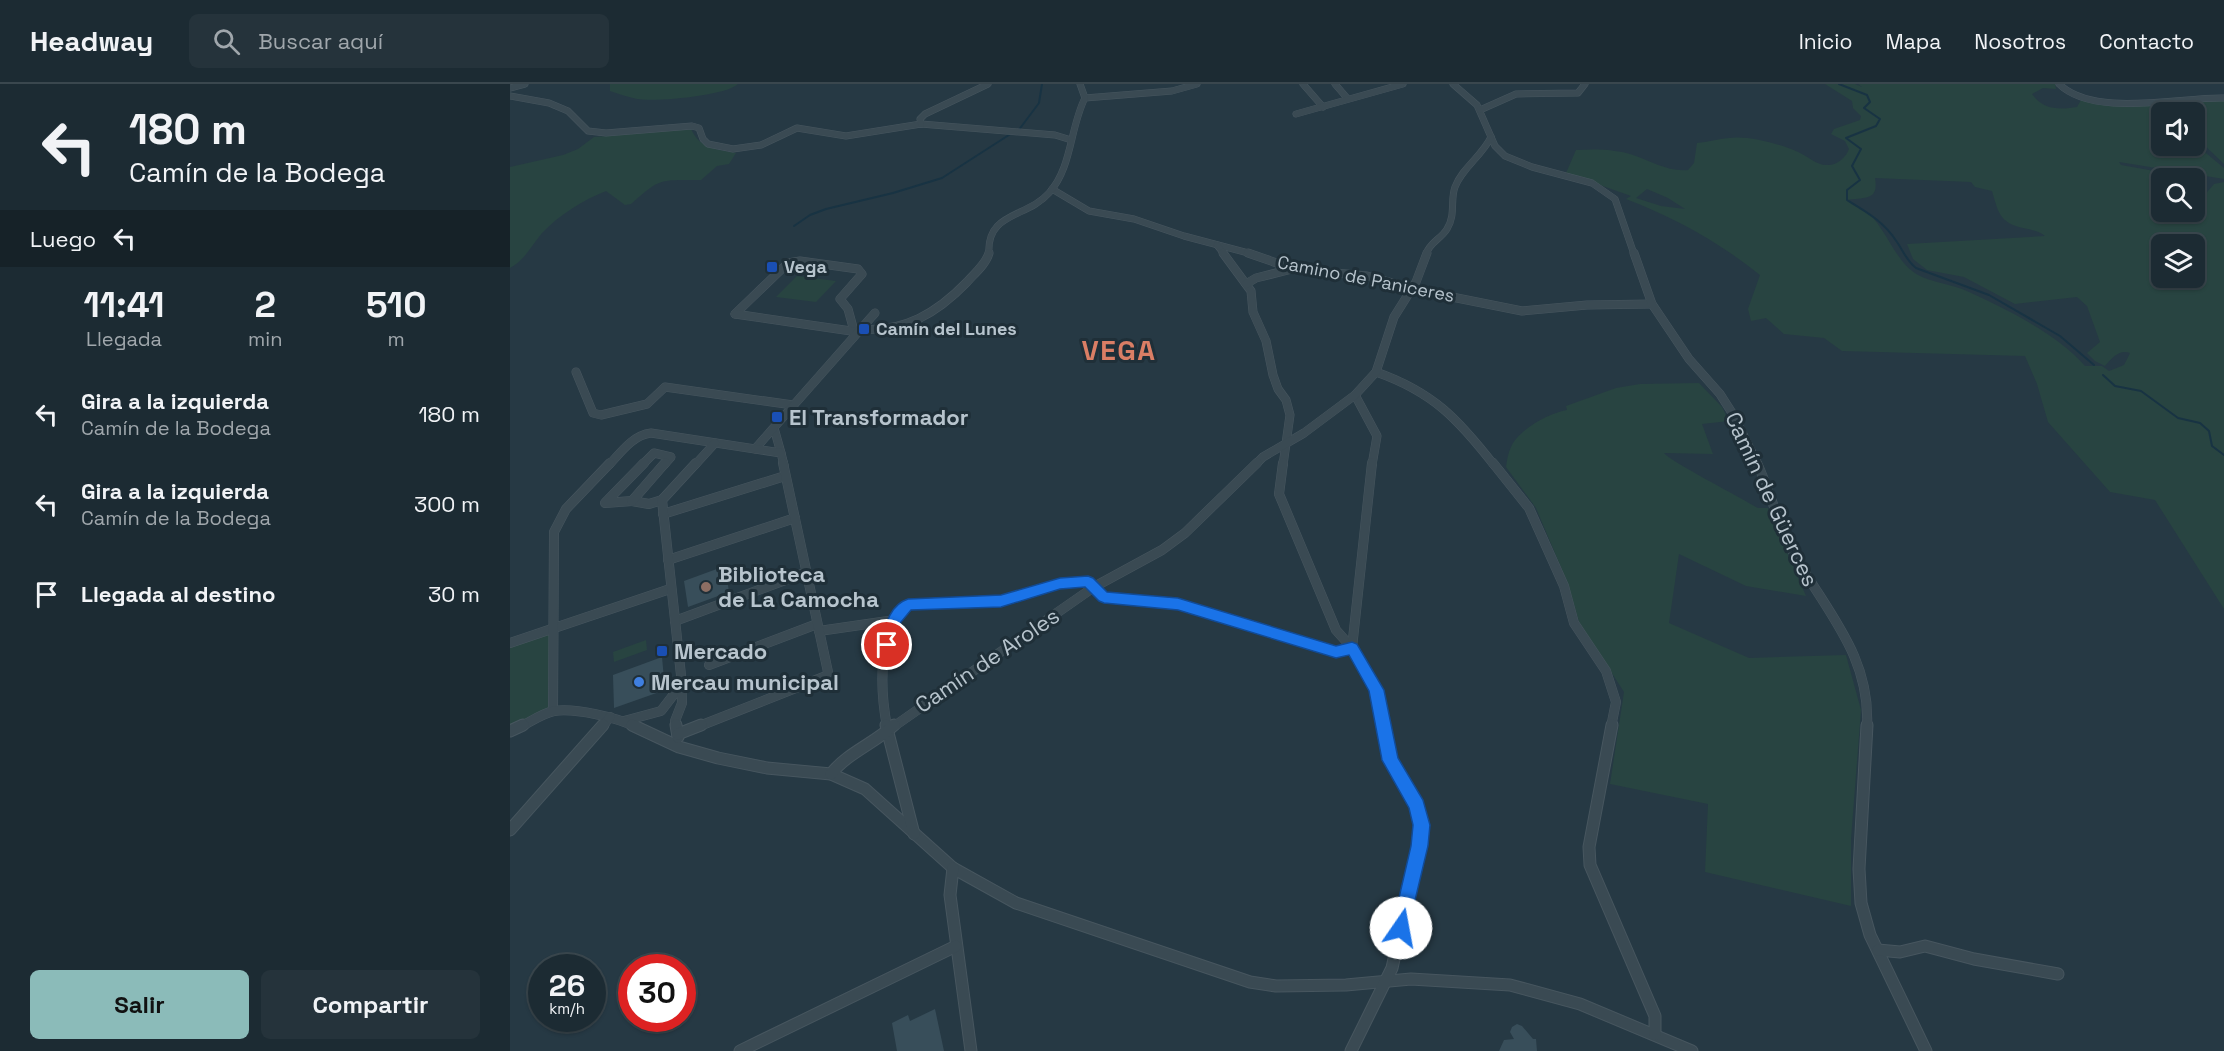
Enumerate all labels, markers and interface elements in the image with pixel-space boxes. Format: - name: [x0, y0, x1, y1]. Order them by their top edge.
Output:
- search box: [189, 14, 609, 68]
- text: Headway: [30, 23, 153, 59]
- icon: search: [210, 25, 243, 58]
- text: Buscar aquí: [258, 27, 383, 55]
- text: Inicio: [1799, 28, 1853, 55]
- text: Mapa: [1886, 28, 1941, 55]
- text: Nosotros: [1974, 28, 2066, 55]
- text: Contacto: [2099, 28, 2194, 55]
- map controls: [2151, 102, 2205, 288]
- button: sound: [2151, 102, 2205, 156]
- text: 180 m: [129, 103, 247, 156]
- icon: left: [30, 108, 108, 186]
- text: Camín de la Bodega: [129, 155, 385, 190]
- button: search: [2151, 168, 2205, 222]
- icon: left: [108, 222, 141, 255]
- text: Luego: [30, 225, 96, 253]
- button: layers: [2151, 234, 2205, 288]
- street label: Camino de Paniceres: [1276, 250, 1457, 307]
- place label: Vega: [784, 255, 827, 278]
- marker: Vega: [765, 260, 779, 274]
- text: 11:41: [83, 282, 165, 328]
- text: 2: [255, 282, 276, 328]
- text: 510: [366, 282, 426, 328]
- place label: Camín del Lunes: [876, 317, 1017, 340]
- marker: Camín del Lunes: [857, 322, 871, 336]
- text: Llegada: [86, 326, 162, 352]
- text: min: [248, 326, 282, 352]
- text: m: [388, 326, 405, 352]
- district label: VEGA: [1081, 332, 1157, 368]
- text: Gira a la izquierda: [81, 387, 269, 415]
- icon: left: [30, 398, 63, 431]
- text: 180 m: [418, 400, 480, 428]
- place label: El Transformador: [789, 403, 969, 431]
- street label: Camín de Güerces: [1719, 407, 1825, 591]
- marker: El Transformador: [770, 410, 784, 424]
- text: Camín de la Bodega: [81, 415, 271, 441]
- text: Gira a la izquierda: [81, 477, 269, 505]
- icon: left: [30, 488, 63, 521]
- text: 300 m: [414, 490, 480, 518]
- text: Camín de la Bodega: [81, 505, 271, 531]
- place label: Biblioteca de La Camocha: [718, 560, 879, 613]
- icon: arrive: [30, 578, 63, 611]
- text: Llegada al destino: [81, 580, 275, 608]
- text: 30 m: [428, 580, 480, 608]
- marker: Biblioteca de La Camocha: [699, 580, 713, 594]
- street label: Camín de Aroles: [909, 601, 1065, 719]
- pin: [861, 619, 912, 670]
- icon: arrive: [870, 628, 903, 661]
- place label: Mercado: [674, 637, 767, 665]
- marker: Mercado: [655, 644, 669, 658]
- place label: Mercau municipal: [651, 668, 839, 696]
- marker: Mercau municipal: [632, 675, 646, 689]
- position arrow: [1369, 896, 1433, 960]
- speed limit sign: 30: [618, 954, 696, 1032]
- text: 26: [549, 966, 585, 1005]
- button: Salir: [30, 970, 249, 1039]
- button: Compartir: [261, 970, 480, 1039]
- text: km/h: [549, 999, 585, 1018]

